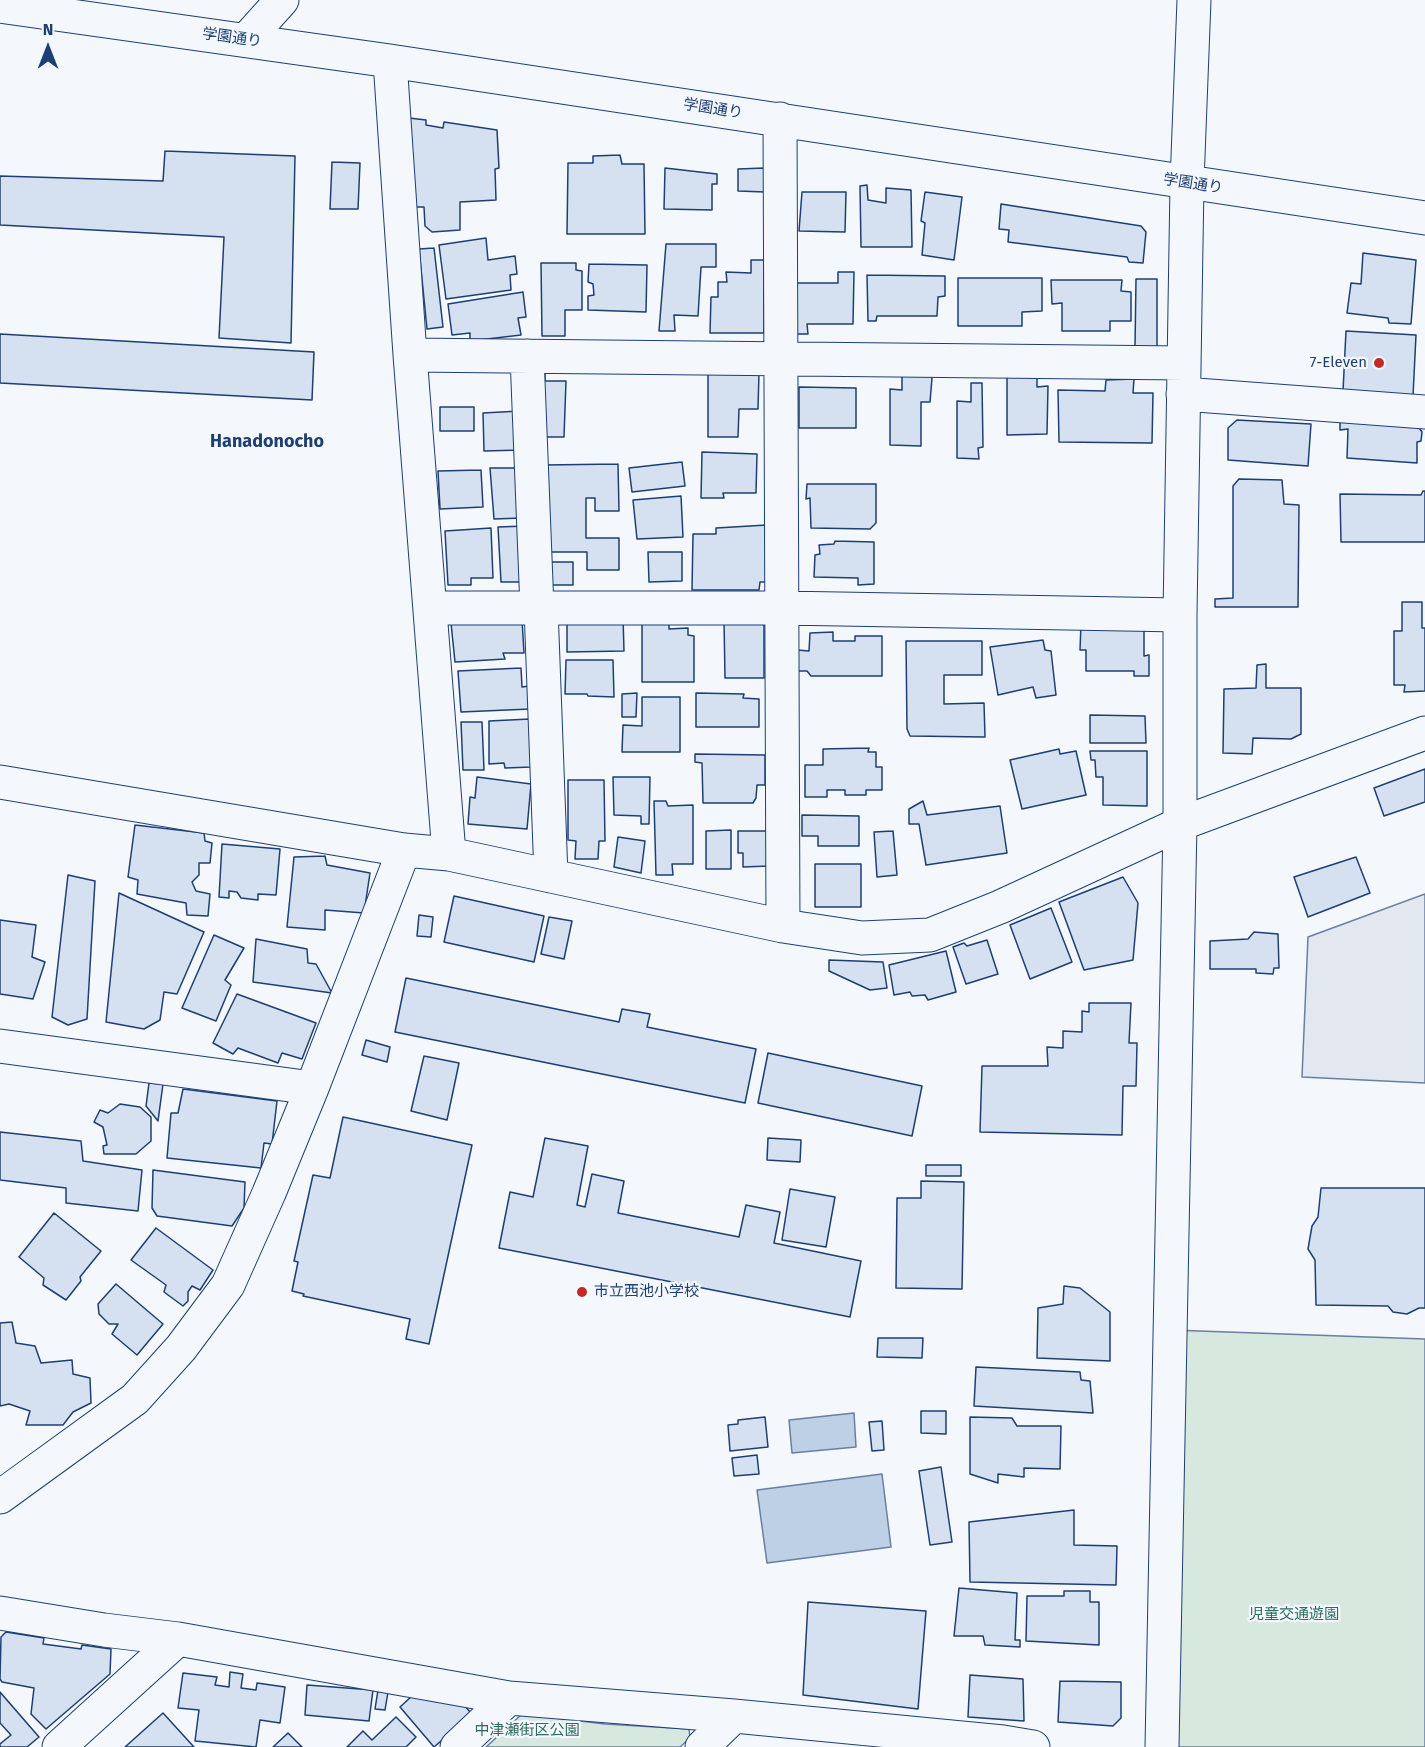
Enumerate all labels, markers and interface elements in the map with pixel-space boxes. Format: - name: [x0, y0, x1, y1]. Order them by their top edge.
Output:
- north arrow: [18, 18, 78, 78]
- text: N: [43, 20, 53, 39]
- street label: 学園通り: [201, 25, 263, 51]
- street label: 学園通り: [682, 95, 744, 123]
- street label: 学園通り: [1162, 170, 1224, 198]
- place label: 7-Eleven: [1310, 354, 1367, 372]
- marker: 7-Eleven: [1372, 356, 1386, 370]
- district label: Hanadonocho: [210, 431, 324, 453]
- place label: 市立西池小学校: [594, 1283, 699, 1301]
- marker: 市立西池小学校: [575, 1285, 589, 1299]
- park label: 児童交通遊園: [1249, 1606, 1339, 1624]
- park label: 中津瀬街区公園: [475, 1722, 579, 1740]

